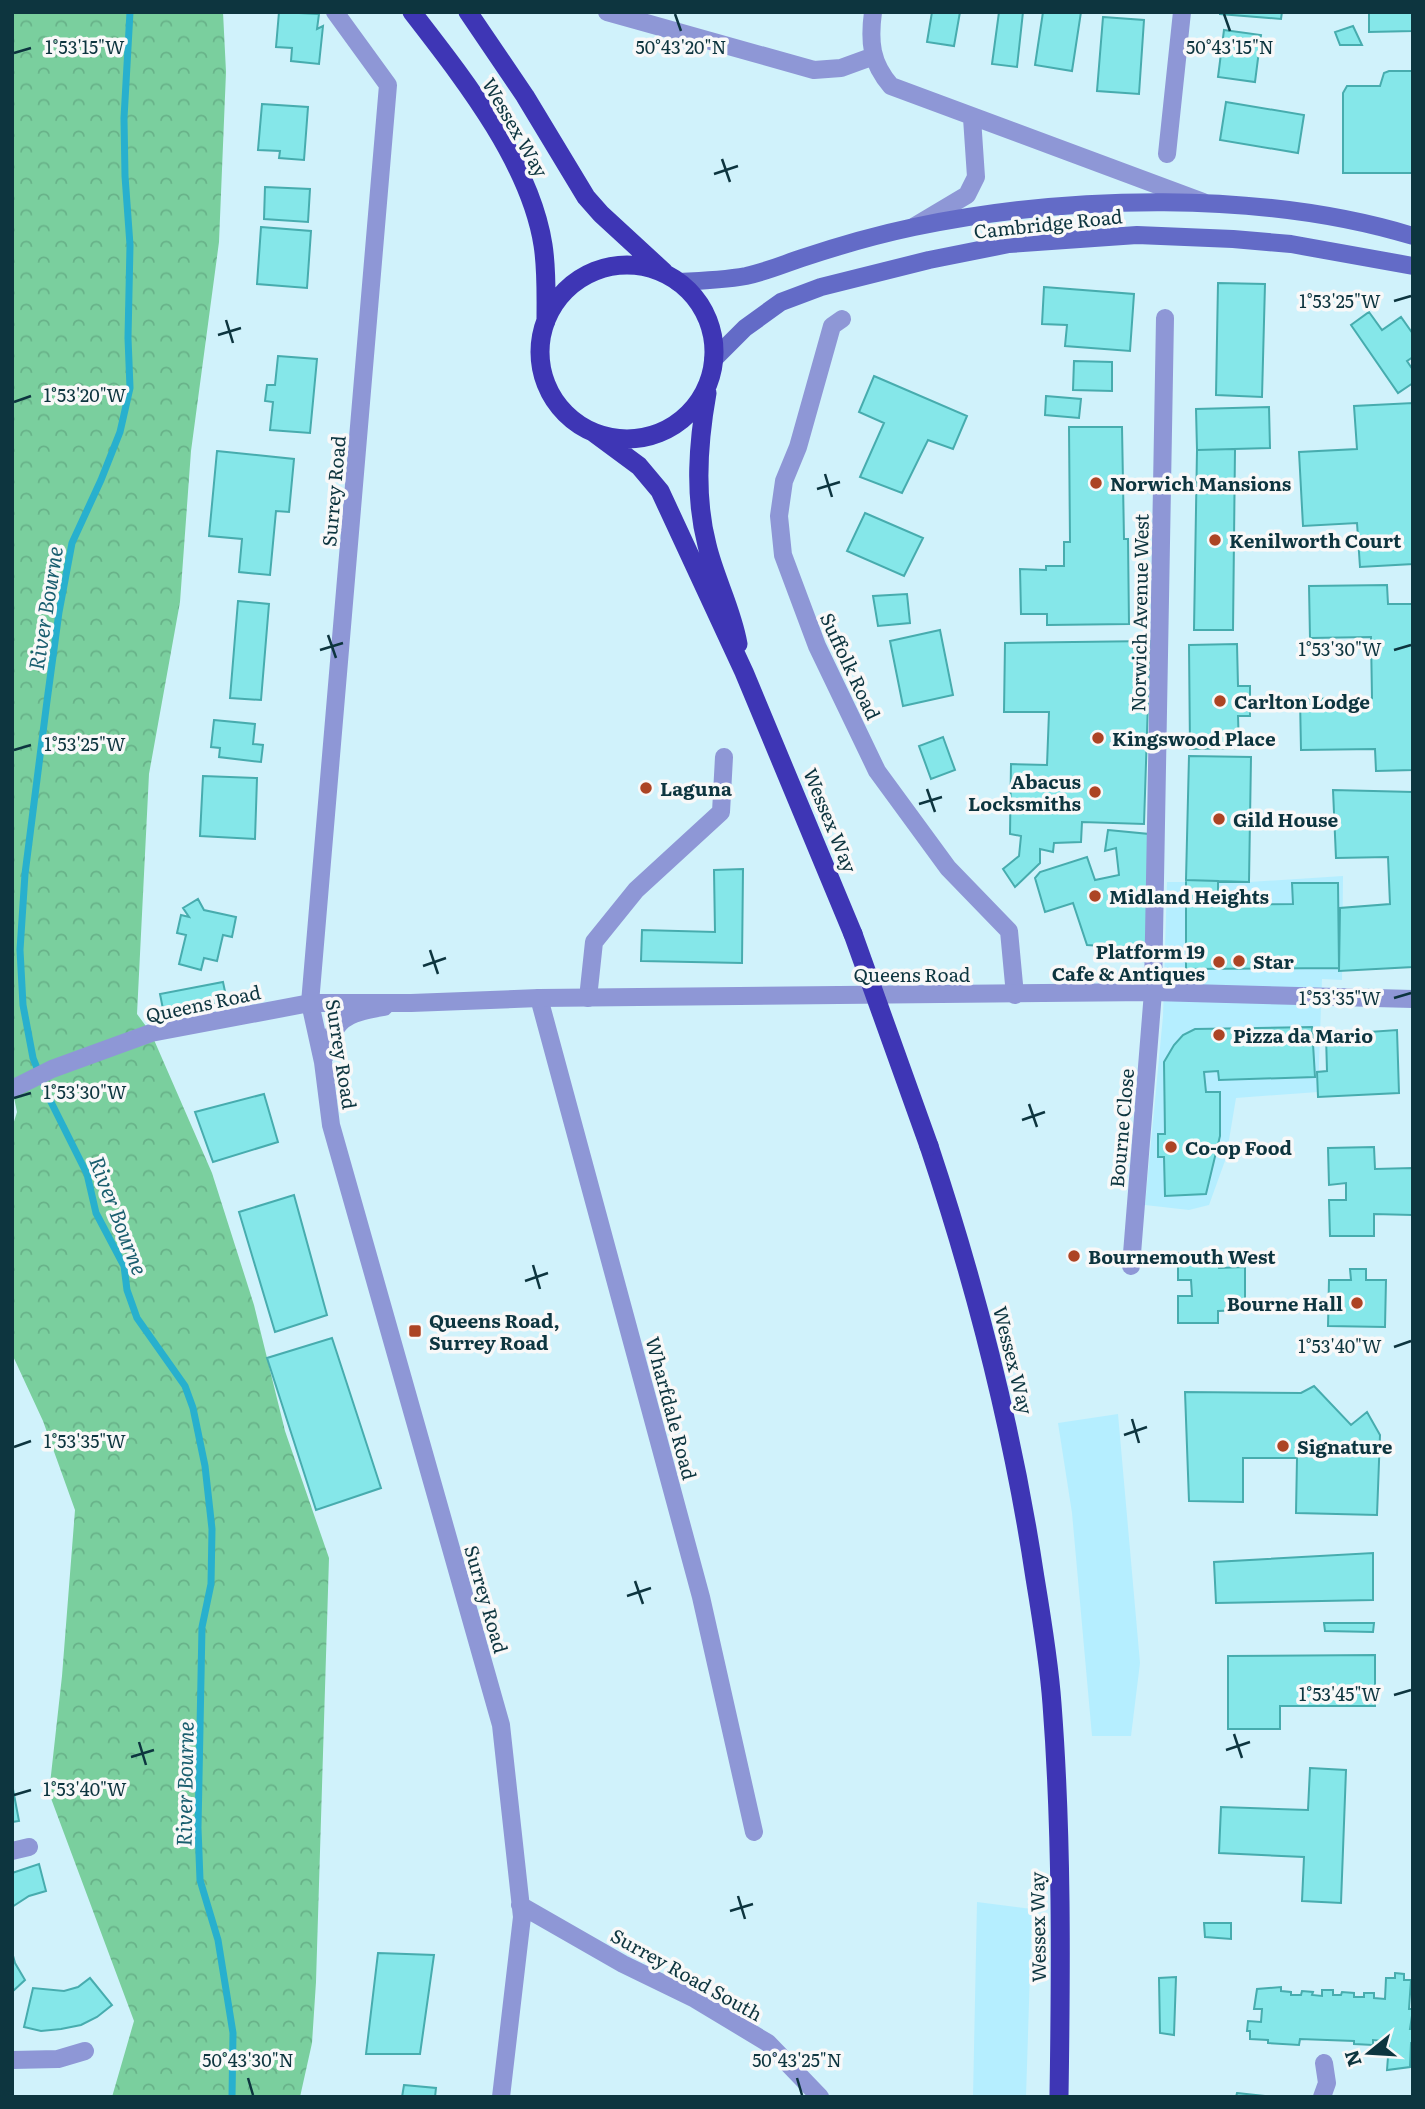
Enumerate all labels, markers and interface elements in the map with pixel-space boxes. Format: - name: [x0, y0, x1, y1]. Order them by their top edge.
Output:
- text: 1°53'15"W: [45, 33, 125, 60]
- text: 50°43'20"N: [636, 33, 726, 60]
- text: 50°43'15"N: [1186, 33, 1274, 60]
- street label: Wessex Way: [476, 72, 556, 182]
- street label: Cambridge Road: [972, 201, 1124, 245]
- text: 1°53'25"W: [1299, 287, 1381, 314]
- text: 1°53'20"W: [44, 381, 127, 408]
- street label: Surrey Road: [314, 434, 352, 548]
- place label: Norwich Mansions: [1110, 469, 1291, 497]
- marker: Norwich Mansions: [1088, 475, 1104, 491]
- street label: Norwich Avenue West: [1123, 513, 1155, 712]
- place label: Kenilworth Court: [1229, 526, 1402, 554]
- marker: Kenilworth Court: [1207, 532, 1223, 548]
- water label: River Bourne: [19, 544, 69, 672]
- street label: Suffolk Road: [814, 608, 888, 725]
- text: 1°53'30"W: [1298, 635, 1382, 662]
- place label: Carlton Lodge: [1234, 687, 1370, 715]
- marker: Carlton Lodge: [1212, 693, 1228, 709]
- place label: Kingswood Place: [1112, 724, 1276, 752]
- text: 1°53'25"W: [44, 730, 126, 757]
- marker: Kingswood Place: [1090, 730, 1106, 746]
- street label: Wessex Way: [797, 763, 865, 877]
- place label: Abacus Locksmiths: [968, 767, 1081, 817]
- place label: Laguna: [660, 774, 732, 802]
- marker: Laguna: [638, 780, 654, 796]
- marker: Abacus Locksmiths: [1087, 784, 1103, 800]
- place label: Gild House: [1233, 805, 1339, 833]
- marker: Gild House: [1211, 811, 1227, 827]
- place label: Midland Heights: [1109, 882, 1269, 910]
- marker: Midland Heights: [1087, 888, 1103, 904]
- place label: Platform 19 Cafe & Antiques: [1052, 937, 1205, 987]
- place label: Star: [1253, 947, 1294, 975]
- marker: Star: [1231, 953, 1247, 969]
- marker: Platform 19 Cafe & Antiques: [1211, 954, 1227, 970]
- street label: Queens Road: [854, 960, 971, 988]
- street label: Queens Road: [143, 977, 263, 1029]
- text: 1°53'35"W: [1299, 984, 1381, 1011]
- street label: Surrey Road: [319, 997, 365, 1112]
- place label: Pizza da Mario: [1233, 1021, 1373, 1049]
- marker: Pizza da Mario: [1211, 1027, 1227, 1043]
- street label: Bourne Close: [1102, 1067, 1140, 1189]
- text: 1°53'30"W: [43, 1078, 127, 1105]
- place label: Co-op Food: [1185, 1133, 1293, 1161]
- marker: Co-op Food: [1163, 1139, 1179, 1155]
- water label: River Bourne: [83, 1151, 157, 1279]
- place label: Bournemouth West: [1088, 1242, 1276, 1270]
- marker: Bournemouth West: [1066, 1248, 1082, 1264]
- place label: Bourne Hall: [1227, 1289, 1343, 1317]
- marker: Bourne Hall: [1349, 1295, 1365, 1311]
- street label: Wessex Way: [987, 1303, 1041, 1417]
- place label: Queens Road, Surrey Road: [429, 1306, 560, 1356]
- marker: Queens Road, Surrey Road: [407, 1323, 423, 1339]
- text: 1°53'40"W: [1298, 1332, 1382, 1359]
- street label: Wharfdale Road: [639, 1333, 705, 1483]
- text: 1°53'35"W: [44, 1427, 126, 1454]
- place label: Signature: [1297, 1432, 1393, 1460]
- marker: Signature: [1275, 1438, 1291, 1454]
- street label: Surrey Road: [458, 1542, 516, 1657]
- text: 1°53'45"W: [1299, 1680, 1381, 1707]
- water label: River Bourne: [166, 1721, 200, 1847]
- text: 1°53'40"W: [43, 1775, 127, 1802]
- street label: Wessex Way: [1022, 1871, 1052, 1983]
- street label: Surrey Road South: [606, 1921, 768, 2027]
- north arrow: [1334, 2018, 1404, 2088]
- text: 50°43'30"N: [202, 2046, 294, 2073]
- text: 50°43'25"N: [752, 2046, 842, 2073]
- text: N: [1336, 2047, 1368, 2070]

